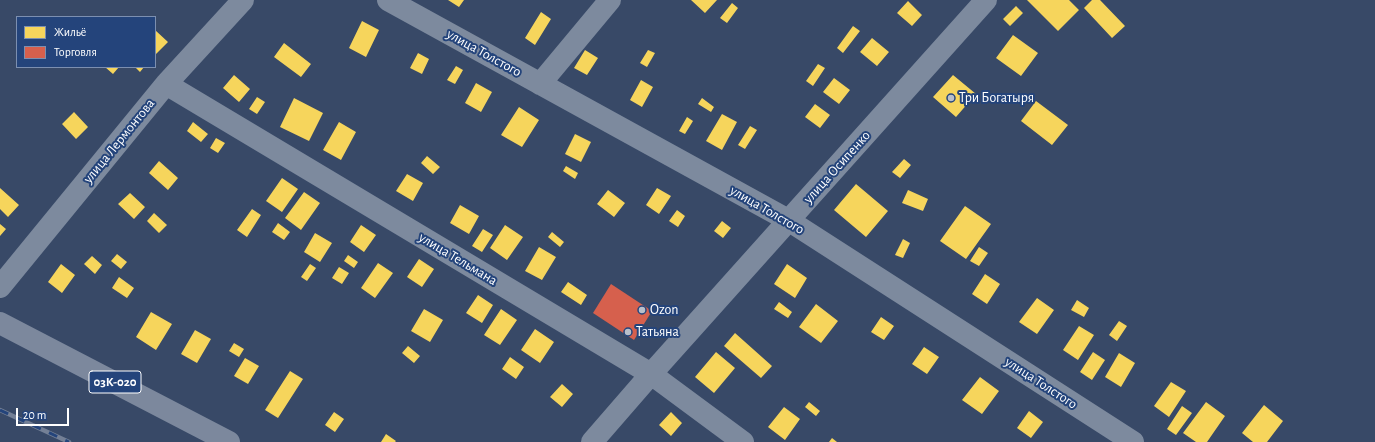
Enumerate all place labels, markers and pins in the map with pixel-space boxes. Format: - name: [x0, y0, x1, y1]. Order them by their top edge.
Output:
- place label: Три Богатыря: [959, 90, 1034, 106]
- marker: Три Богатыря: [946, 93, 956, 103]
- place label: Ozon: [650, 302, 678, 318]
- marker: Ozon: [637, 305, 647, 315]
- place label: Татьяна: [636, 324, 679, 340]
- marker: Татьяна: [623, 327, 633, 337]

